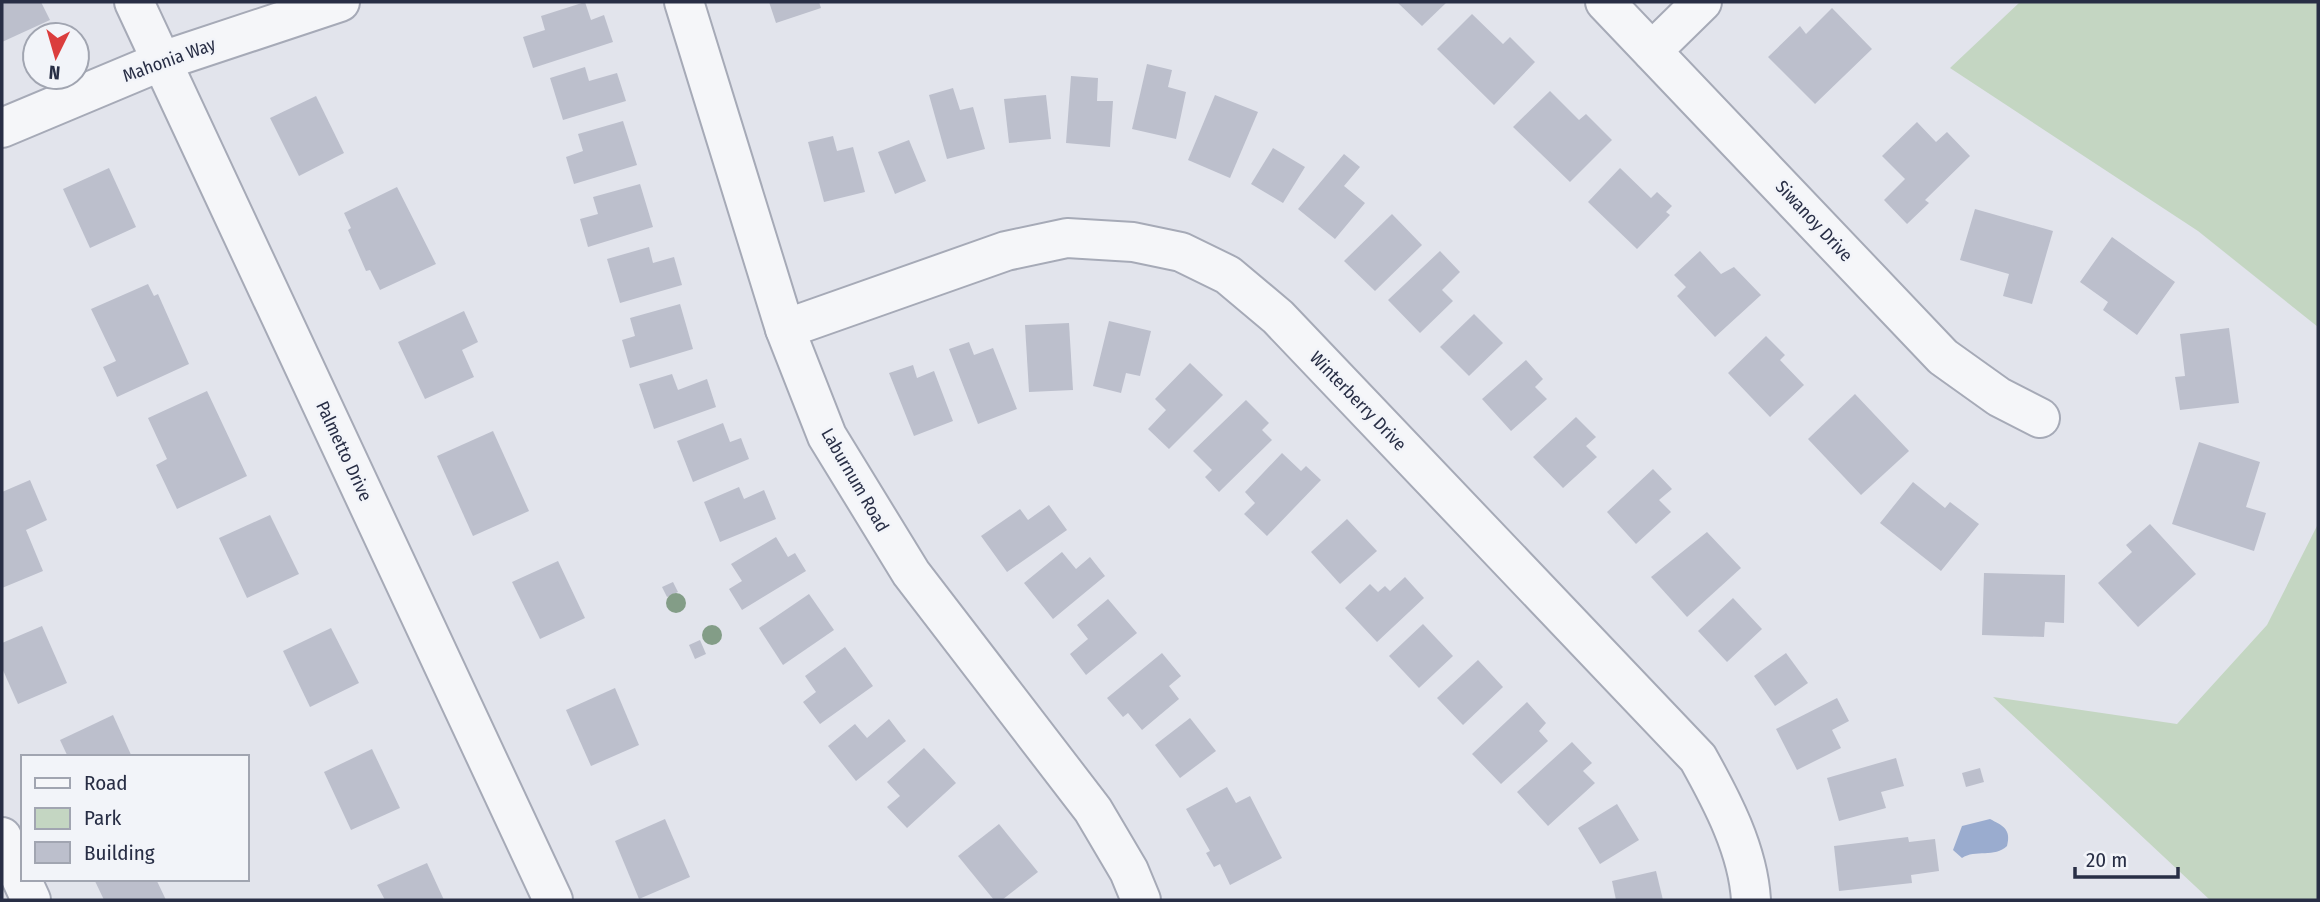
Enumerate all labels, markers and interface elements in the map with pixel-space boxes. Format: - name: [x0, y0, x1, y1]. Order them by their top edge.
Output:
- north arrow: [21, 21, 91, 91]
- street label: Mahonia Way: [120, 33, 218, 87]
- text: N: [48, 60, 61, 84]
- street label: Siwanoy Drive: [1771, 176, 1857, 266]
- street label: Winterberry Drive: [1305, 347, 1411, 455]
- street label: Palmetto Drive: [311, 397, 377, 505]
- street label: Laburnum Road: [816, 424, 894, 536]
- legend: [21, 755, 248, 881]
- text: Road: [84, 770, 128, 796]
- text: Park: [84, 805, 122, 831]
- scale bar: [2075, 836, 2178, 880]
- text: Building: [84, 840, 155, 866]
- text: 20 m: [2086, 847, 2127, 873]

